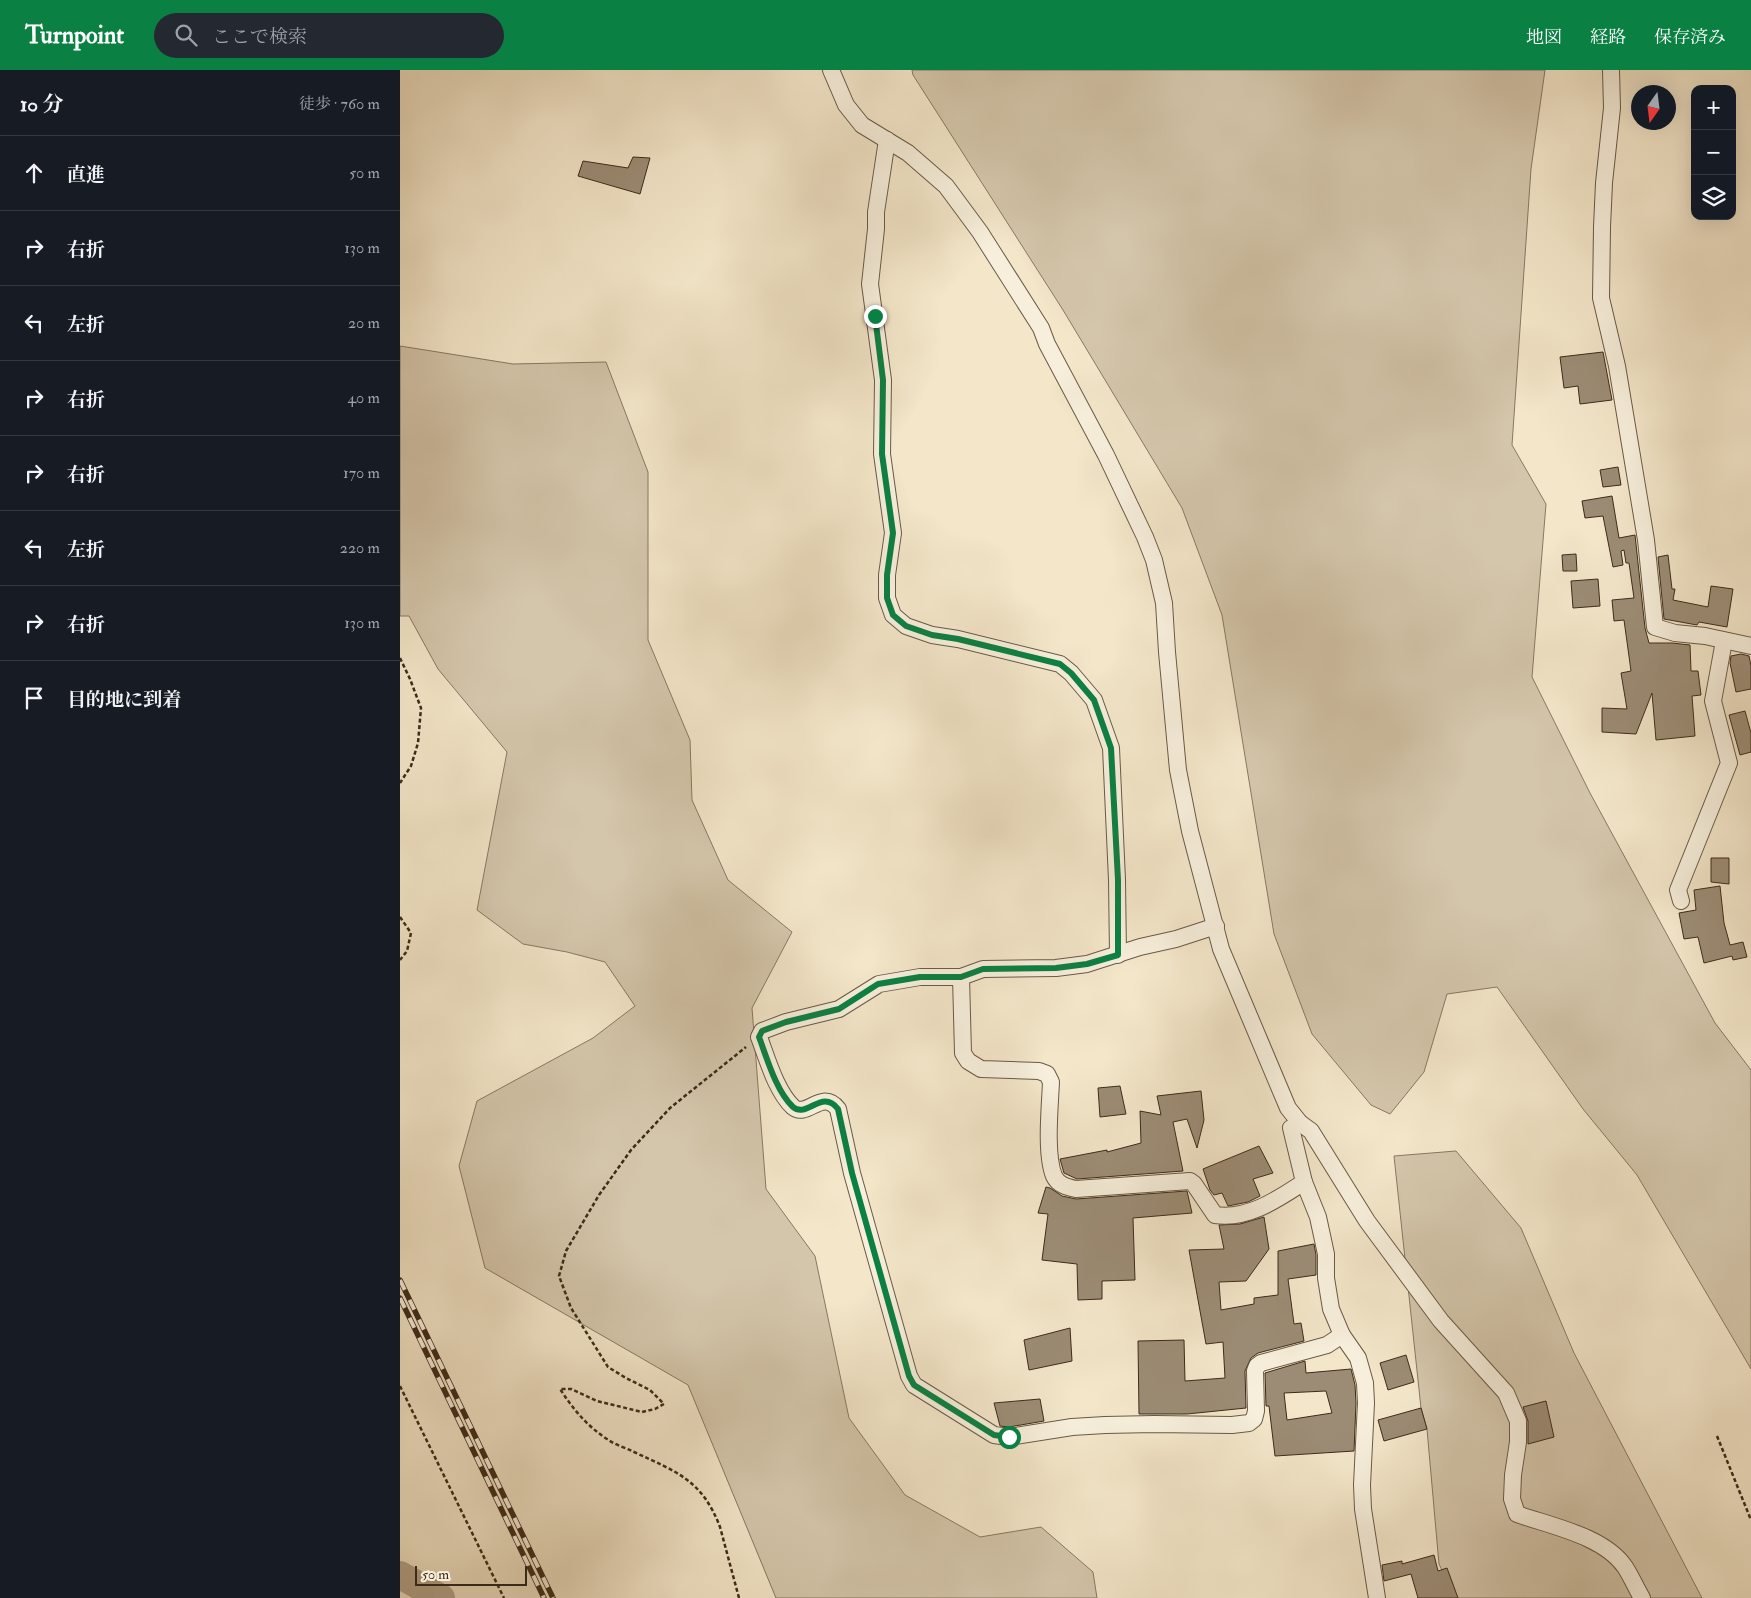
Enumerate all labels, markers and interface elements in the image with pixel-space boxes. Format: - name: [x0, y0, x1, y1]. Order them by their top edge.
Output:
- search box: [154, 13, 504, 58]
- text: Turnpoint: [25, 20, 124, 51]
- icon: search: [172, 21, 200, 49]
- text: ここで検索: [212, 25, 307, 49]
- text: 地図: [1526, 26, 1562, 49]
- text: 経路: [1590, 26, 1626, 49]
- text: 保存済み: [1654, 26, 1726, 49]
- north arrow: [1631, 85, 1676, 130]
- map controls: [1691, 85, 1736, 220]
- button: +: [1691, 85, 1736, 130]
- text: 10 分: [20, 91, 64, 118]
- text: 徒歩 · 760 m: [299, 94, 380, 114]
- button: −: [1691, 130, 1736, 175]
- icon: ahead: [20, 159, 48, 187]
- text: 直進: [67, 163, 105, 187]
- text: 50 m: [349, 163, 380, 183]
- button: layers: [1691, 175, 1736, 220]
- icon: right: [20, 234, 48, 262]
- text: 右折: [67, 238, 105, 262]
- text: 130 m: [344, 238, 380, 258]
- route end: [864, 305, 887, 328]
- icon: left: [20, 309, 48, 337]
- text: 左折: [67, 313, 105, 337]
- text: 20 m: [348, 313, 380, 333]
- icon: right: [20, 384, 48, 412]
- text: 右折: [67, 388, 105, 412]
- text: 40 m: [347, 388, 380, 408]
- icon: right: [20, 459, 48, 487]
- text: 右折: [67, 463, 105, 487]
- text: 170 m: [343, 463, 380, 483]
- icon: left: [20, 534, 48, 562]
- text: 左折: [67, 538, 105, 562]
- text: 220 m: [340, 538, 380, 558]
- icon: right: [20, 609, 48, 637]
- text: 右折: [67, 613, 105, 637]
- text: 130 m: [344, 613, 380, 633]
- icon: arrive: [20, 684, 48, 712]
- text: 目的地に到着: [67, 688, 181, 712]
- route start: [998, 1426, 1021, 1449]
- scale bar: [415, 1563, 528, 1586]
- text: 50 m: [422, 1566, 449, 1583]

